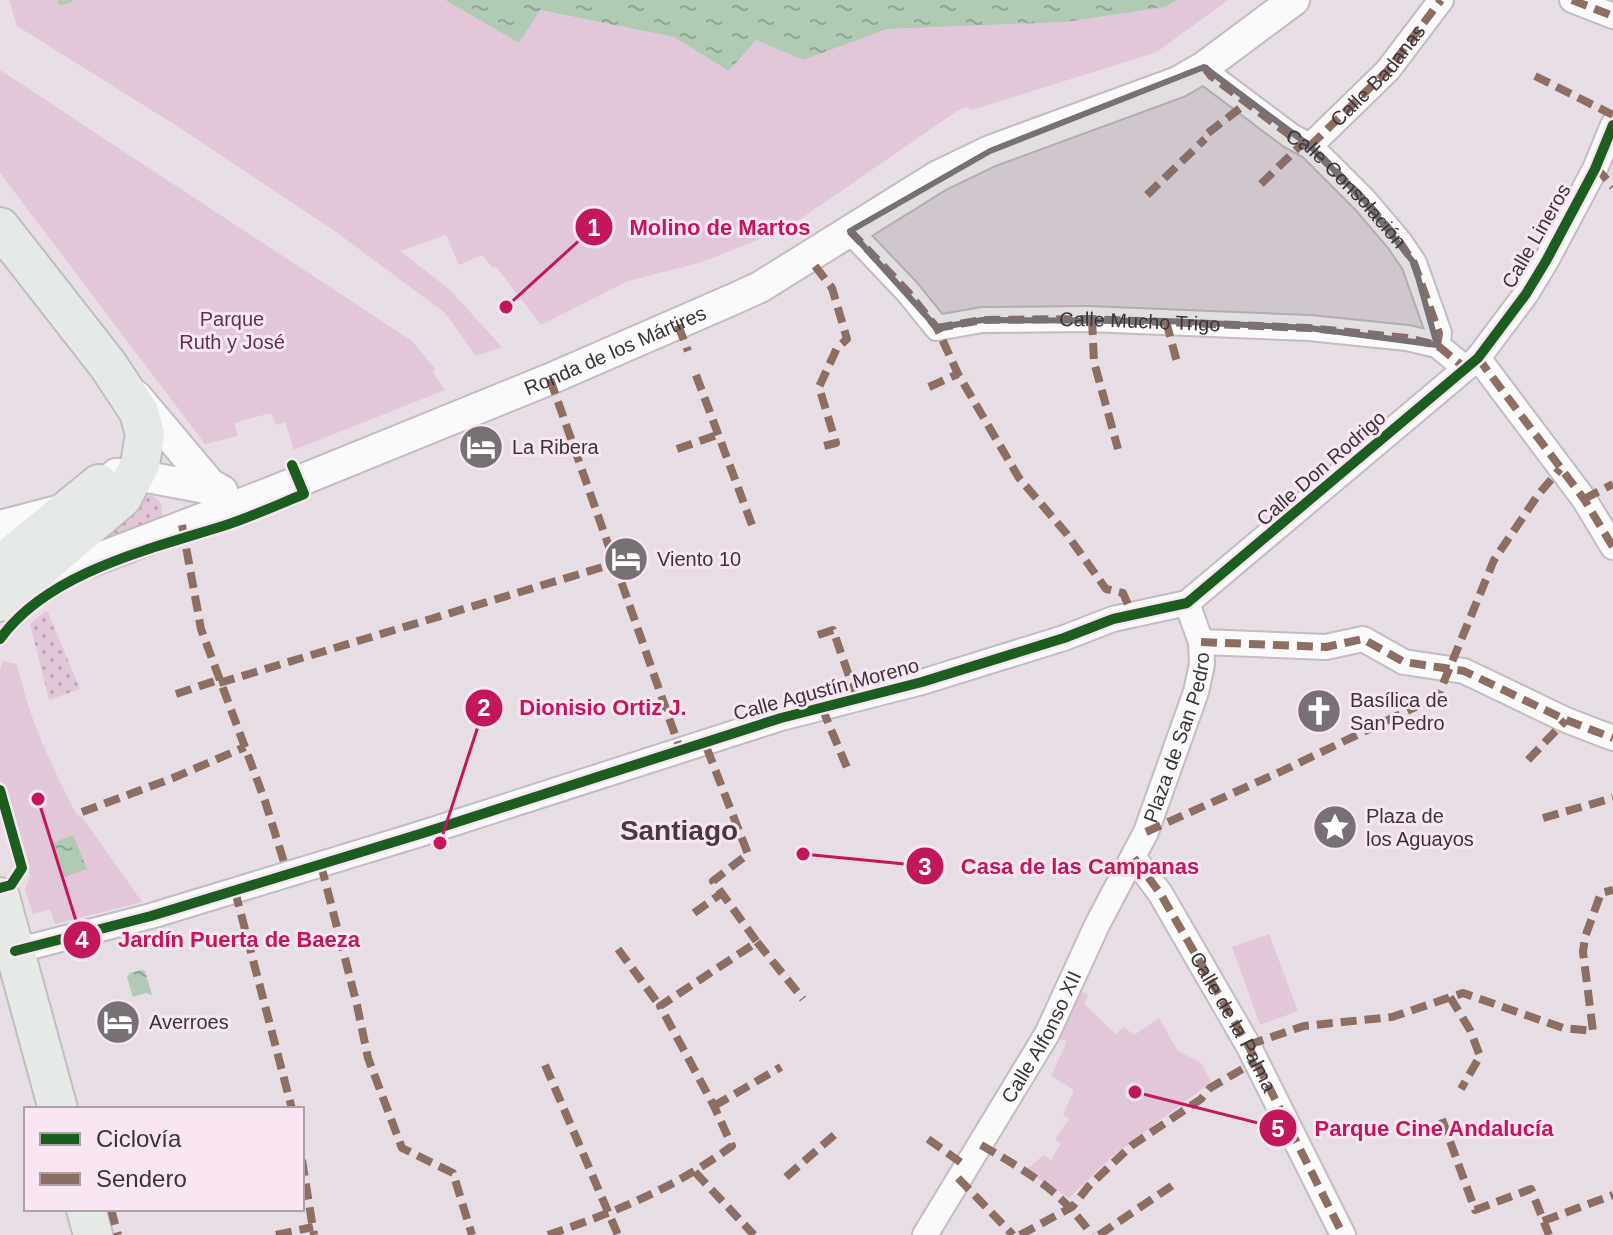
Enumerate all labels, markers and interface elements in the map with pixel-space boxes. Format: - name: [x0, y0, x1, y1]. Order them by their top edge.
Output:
- street label: Calle Badanas: [1326, 20, 1429, 131]
- street label: Calle Consolación: [1282, 124, 1411, 252]
- street label: Calle Lineros: [1497, 180, 1575, 292]
- callout: Molino de Martos: [574, 204, 827, 250]
- text: 1: [587, 214, 601, 241]
- text: Molino de Martos: [630, 215, 810, 240]
- street label: Ronda de los Mártires: [521, 301, 709, 399]
- park label: Parque Ruth y José: [179, 308, 285, 353]
- street label: Calle Mucho Trigo: [1059, 308, 1221, 335]
- street label: Calle Don Rodrigo: [1252, 406, 1390, 530]
- hotel icon: La Ribera: [457, 423, 505, 471]
- place label: La Ribera: [512, 436, 600, 458]
- hotel icon: Viento 10: [602, 535, 650, 583]
- place label: Viento 10: [657, 548, 741, 570]
- street label: Plaza de San Pedro: [1139, 652, 1213, 825]
- street label: Calle Agustín Moreno: [731, 654, 921, 724]
- callout: Dionisio Ortiz J.: [464, 685, 703, 731]
- church icon: Basílica de San Pedro: [1295, 687, 1343, 735]
- place label: Basílica de San Pedro: [1350, 689, 1448, 734]
- text: 2: [477, 694, 491, 721]
- text: Dionisio Ortiz J.: [519, 695, 687, 720]
- place icon: Plaza de los Aguayos: [1311, 803, 1359, 851]
- place label: Plaza de los Aguayos: [1366, 805, 1474, 850]
- district label: Santiago: [620, 815, 738, 846]
- callout: Casa de las Campanas: [905, 843, 1215, 889]
- text: 3: [918, 853, 932, 880]
- text: Casa de las Campanas: [961, 854, 1199, 879]
- callout: Jardín Puerta de Baeza: [62, 917, 376, 963]
- text: 4: [75, 926, 89, 953]
- text: Jardín Puerta de Baeza: [118, 927, 361, 952]
- street label: Calle de la Palma: [1186, 948, 1281, 1096]
- street label: Calle Alfonso XII: [997, 967, 1085, 1107]
- hotel icon: Averroes: [94, 998, 142, 1046]
- place label: Averroes: [149, 1011, 229, 1033]
- callout: Parque Cine Andalucía: [1258, 1105, 1570, 1151]
- legend: [24, 1107, 304, 1211]
- text: 5: [1271, 1115, 1285, 1142]
- text: Parque Cine Andalucía: [1315, 1116, 1554, 1141]
- text: Ciclovía: [96, 1125, 182, 1152]
- text: Sendero: [96, 1165, 187, 1192]

